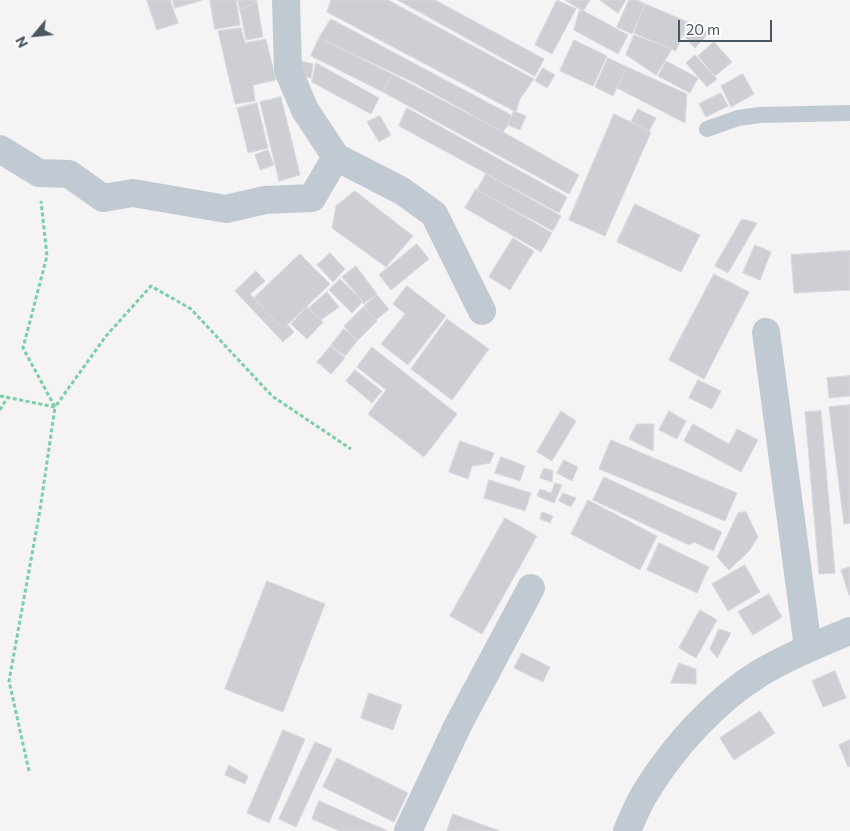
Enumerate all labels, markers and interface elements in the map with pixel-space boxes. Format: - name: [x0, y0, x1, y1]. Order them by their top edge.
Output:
- north arrow: [10, 10, 60, 60]
- scale bar: [680, 10, 774, 42]
- text: 20 m: [686, 20, 720, 38]
- text: N: [11, 34, 31, 51]

